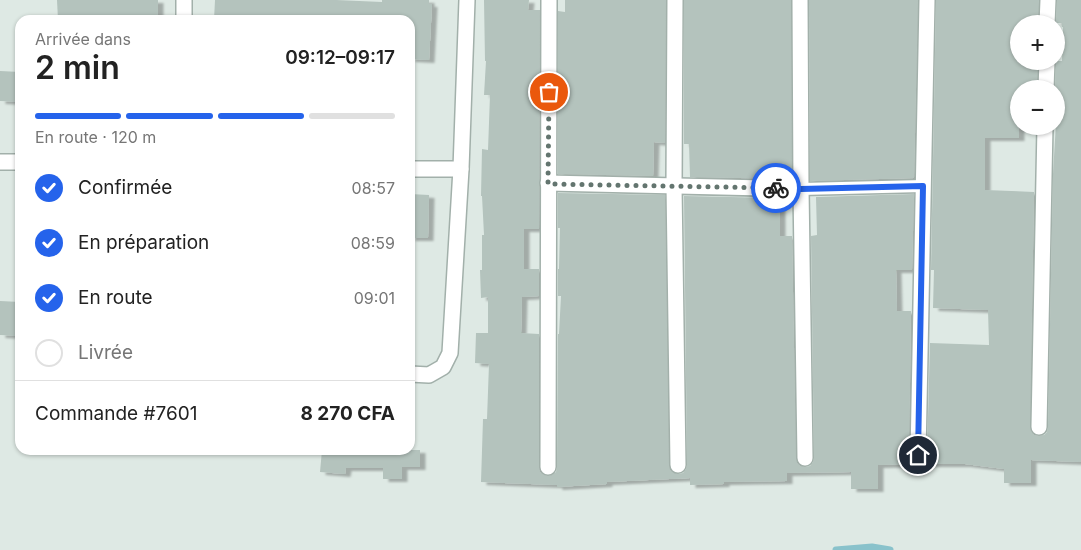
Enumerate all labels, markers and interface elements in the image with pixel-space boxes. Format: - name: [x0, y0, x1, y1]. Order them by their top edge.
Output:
- map controls: [1010, 15, 1065, 135]
- button: +: [1010, 15, 1065, 70]
- text: Arrivée dans: [35, 29, 131, 49]
- text: 09:12–09:17: [285, 46, 395, 69]
- text: 2 min: [35, 48, 120, 87]
- pin: [528, 71, 570, 113]
- icon: bag: [535, 78, 563, 106]
- button: −: [1010, 80, 1065, 135]
- text: En route · 120 m: [35, 127, 156, 147]
- courier: [751, 163, 801, 213]
- icon: check: [35, 174, 63, 202]
- icon: bike: [762, 174, 790, 202]
- text: Confirmée: [78, 176, 172, 199]
- text: 08:57: [352, 178, 395, 198]
- icon: check: [35, 229, 63, 257]
- text: En préparation: [78, 231, 209, 254]
- text: 08:59: [351, 233, 395, 253]
- icon: check: [35, 284, 63, 312]
- text: En route: [78, 286, 153, 309]
- text: 09:01: [354, 288, 395, 308]
- text: Livrée: [78, 341, 133, 364]
- text: Commande #7601: [35, 402, 198, 425]
- text: 8 270 CFA: [300, 402, 395, 425]
- pin: [897, 434, 939, 476]
- icon: home: [904, 441, 932, 469]

